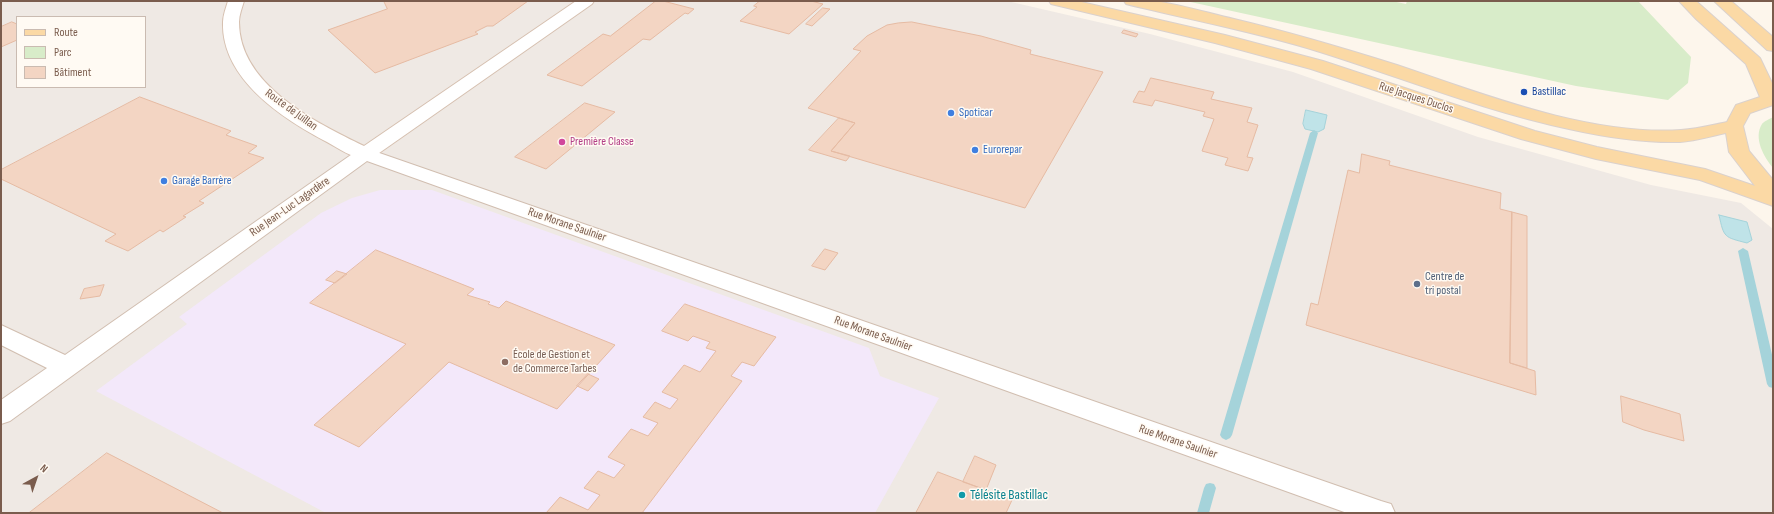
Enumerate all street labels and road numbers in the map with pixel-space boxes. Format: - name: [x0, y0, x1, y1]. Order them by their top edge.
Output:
- street label: Rue Jacques Duclos: [1377, 79, 1455, 117]
- street label: Route de Juillan: [262, 86, 320, 134]
- street label: Rue Jean-Luc Lagardère: [247, 174, 333, 240]
- street label: Rue Morane Saulnier: [526, 205, 608, 245]
- street label: Rue Morane Saulnier: [832, 313, 914, 355]
- street label: Rue Morane Saulnier: [1137, 422, 1219, 462]

